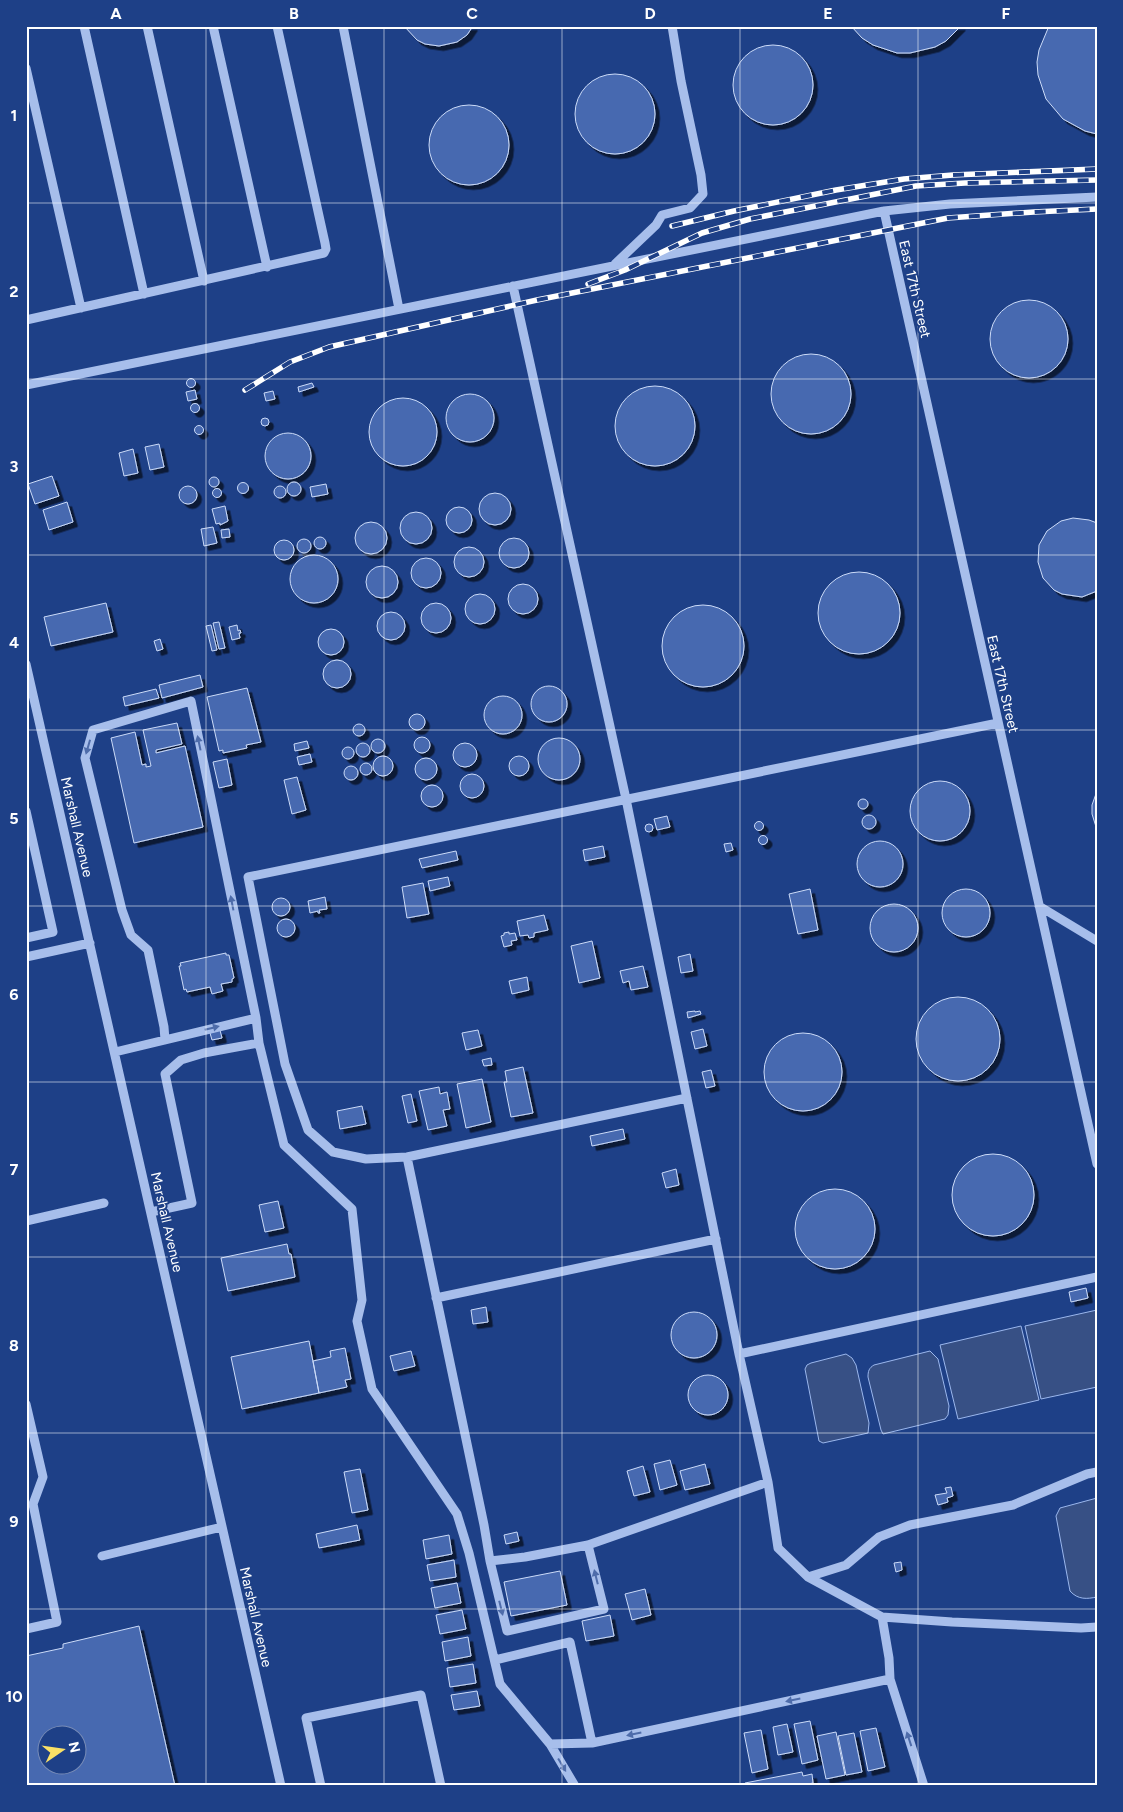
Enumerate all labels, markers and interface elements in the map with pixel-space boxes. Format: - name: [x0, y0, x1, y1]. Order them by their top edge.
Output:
- text: A: [110, 4, 122, 23]
- text: B: [289, 4, 299, 23]
- text: C: [466, 4, 478, 23]
- text: D: [644, 4, 656, 23]
- text: E: [823, 4, 833, 23]
- text: F: [1002, 4, 1011, 23]
- text: 1: [11, 106, 17, 125]
- street label: East 17th Street: [895, 239, 934, 340]
- text: 2: [9, 282, 19, 301]
- text: 3: [10, 457, 19, 476]
- text: 4: [9, 633, 19, 652]
- street label: East 17th Street: [983, 634, 1022, 735]
- one-way arrow: [195, 735, 203, 751]
- one-way arrow: [84, 740, 92, 755]
- street label: Marshall Avenue: [57, 775, 96, 879]
- text: 5: [9, 809, 19, 828]
- one-way arrow: [228, 894, 236, 910]
- text: 6: [9, 985, 19, 1004]
- one-way arrow: [205, 1024, 220, 1032]
- text: 7: [10, 1160, 19, 1179]
- street label: Marshall Avenue: [147, 1170, 186, 1274]
- text: 8: [9, 1336, 19, 1355]
- text: 9: [9, 1512, 19, 1531]
- street label: Marshall Avenue: [236, 1565, 275, 1669]
- one-way arrow: [592, 1569, 600, 1584]
- one-way arrow: [497, 1601, 505, 1616]
- text: 10: [5, 1687, 23, 1706]
- one-way arrow: [784, 1696, 800, 1704]
- north arrow: [38, 1724, 88, 1774]
- one-way arrow: [626, 1730, 641, 1738]
- one-way arrow: [905, 1732, 912, 1747]
- text: N: [65, 1740, 84, 1754]
- one-way arrow: [558, 1758, 567, 1771]

